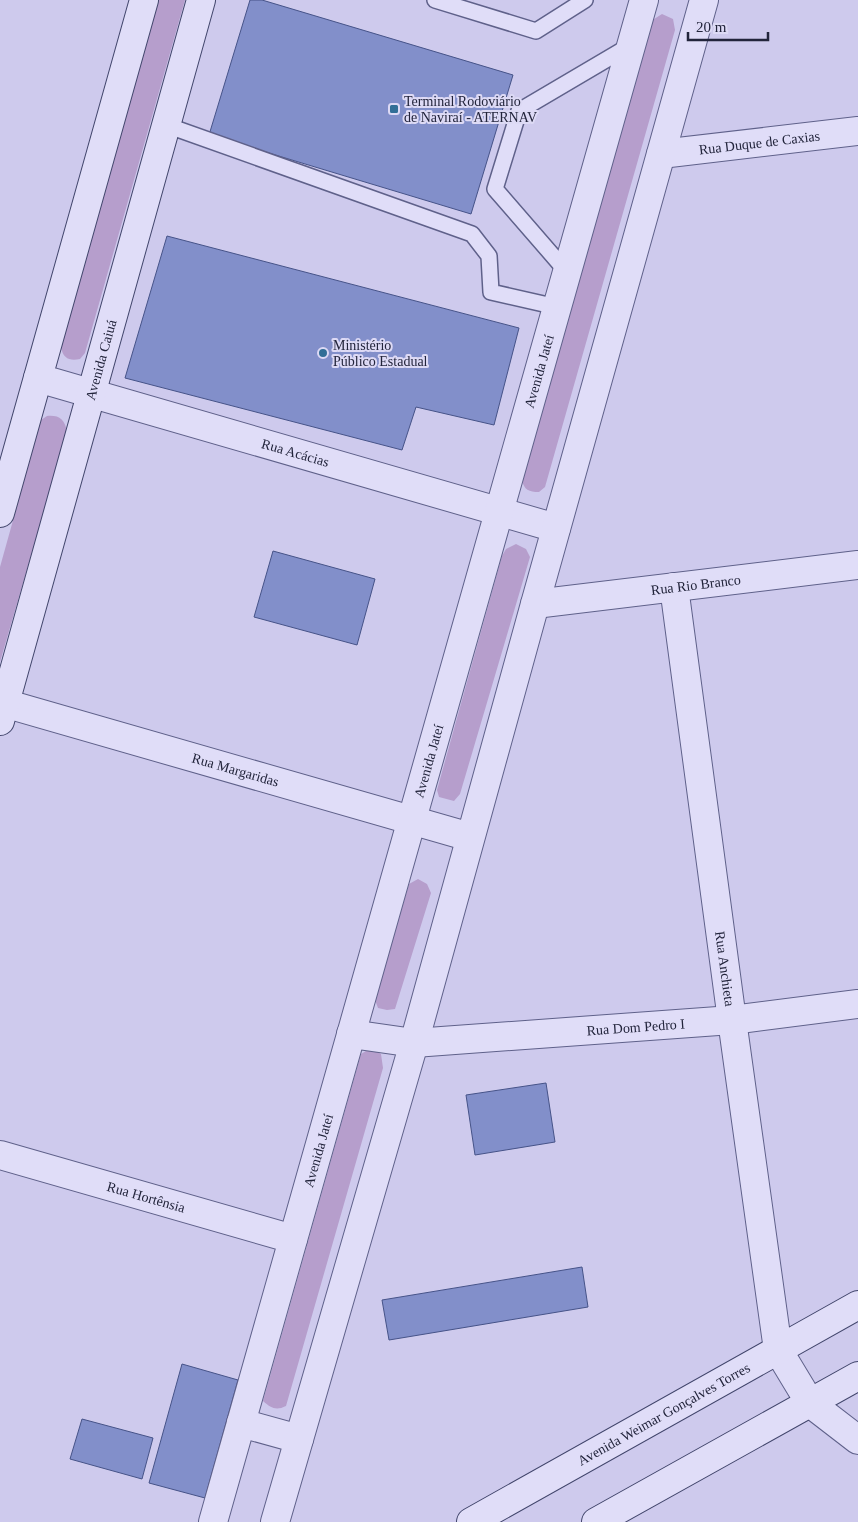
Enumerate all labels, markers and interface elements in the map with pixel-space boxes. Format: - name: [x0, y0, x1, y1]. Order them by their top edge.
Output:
- scale bar: [688, 10, 768, 42]
- text: 20 m: [696, 19, 727, 35]
- place label: Terminal Rodoviário de Naviraí - ATERNAV: [404, 94, 537, 125]
- marker: Terminal Rodoviário de Naviraí - ATERNAV: [388, 103, 400, 115]
- street label: Rua Duque de Caxias: [698, 128, 821, 157]
- street label: Avenida Caiuá: [82, 317, 119, 402]
- street label: Avenida Jateí: [521, 333, 556, 410]
- place label: Ministério Público Estadual: [333, 338, 428, 369]
- marker: Ministério Público Estadual: [317, 347, 329, 359]
- street label: Rua Acácias: [260, 436, 331, 469]
- street label: Rua Rio Branco: [650, 572, 742, 597]
- street label: Avenida Jateí: [411, 722, 446, 799]
- street label: Rua Margaridas: [190, 750, 281, 789]
- street label: Rua Anchieta: [713, 930, 738, 1008]
- street label: Rua Dom Pedro I: [586, 1016, 686, 1038]
- street label: Avenida Jateí: [301, 1112, 336, 1189]
- street label: Rua Hortênsia: [105, 1179, 188, 1215]
- street label: Avenida Weimar Gonçalves Torres: [575, 1360, 753, 1468]

